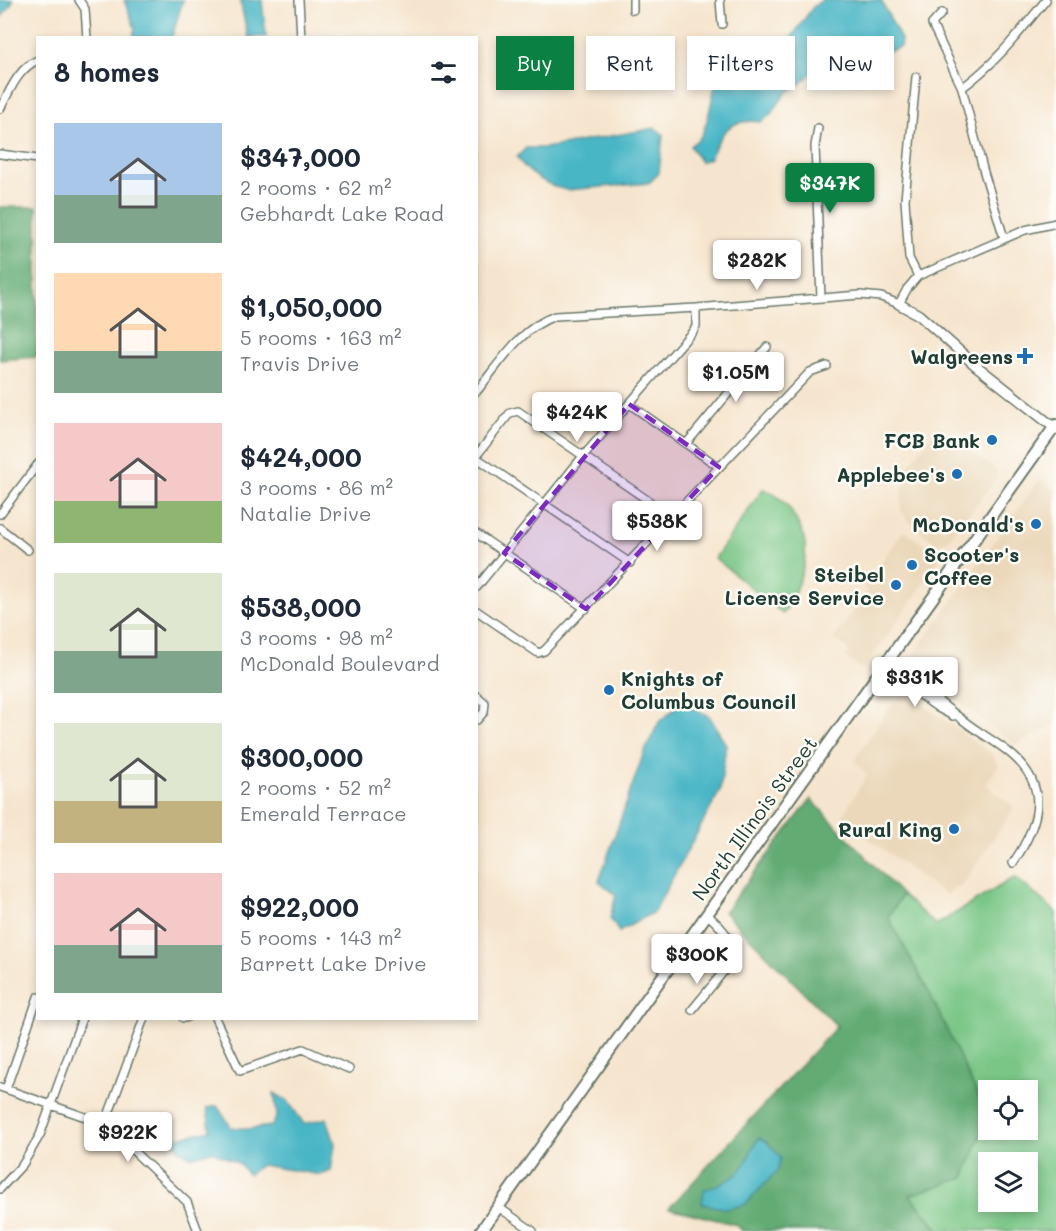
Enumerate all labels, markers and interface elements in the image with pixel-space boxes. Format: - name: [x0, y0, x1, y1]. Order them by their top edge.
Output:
- chip: Buy: [496, 36, 574, 90]
- chip: Rent: [586, 36, 675, 90]
- chip: Filters: [687, 36, 795, 90]
- chip: New: [807, 36, 894, 90]
- text: 8 homes: [54, 55, 160, 89]
- icon: filters: [427, 56, 460, 89]
- text: $347,000: [240, 140, 361, 174]
- icon: home: [102, 147, 174, 219]
- pin: $347K: [788, 163, 872, 214]
- text: $347K: [799, 169, 861, 195]
- text: 2 rooms · 62 m²: [240, 174, 392, 200]
- text: Gebhardt Lake Road: [240, 200, 444, 226]
- pin: $282K: [715, 240, 799, 291]
- text: $282K: [727, 246, 787, 272]
- text: $1,050,000: [240, 290, 382, 324]
- icon: home: [102, 297, 174, 369]
- text: 5 rooms · 163 m²: [240, 324, 402, 350]
- place label: Walgreens: [911, 343, 1013, 369]
- marker: Walgreens: [1018, 349, 1032, 363]
- text: Travis Drive: [240, 350, 359, 376]
- pin: $1.05M: [687, 352, 785, 403]
- text: $1.05M: [702, 358, 770, 384]
- pin: $424K: [535, 392, 619, 443]
- text: $424K: [546, 398, 608, 424]
- place label: FCB Bank: [884, 427, 980, 453]
- marker: FCB Bank: [985, 433, 999, 447]
- text: $424,000: [240, 440, 362, 474]
- icon: home: [102, 447, 174, 519]
- place label: Applebee's: [837, 461, 945, 487]
- marker: Applebee's: [950, 467, 964, 481]
- text: 3 rooms · 86 m²: [240, 474, 393, 500]
- text: Natalie Drive: [240, 500, 371, 526]
- pin: $538K: [615, 501, 699, 552]
- text: $538K: [626, 507, 688, 533]
- place label: McDonald's: [912, 511, 1024, 537]
- marker: McDonald's: [1029, 517, 1043, 531]
- place label: Scooter's Coffee: [924, 541, 1019, 590]
- marker: Scooter's Coffee: [905, 558, 919, 572]
- place label: Steibel License Service: [725, 561, 884, 610]
- marker: Steibel License Service: [889, 578, 903, 592]
- text: $538,000: [240, 590, 361, 624]
- icon: home: [102, 597, 174, 669]
- text: 3 rooms · 98 m²: [240, 624, 393, 650]
- text: McDonald Boulevard: [240, 650, 439, 676]
- pin: $331K: [873, 657, 957, 708]
- text: $331K: [886, 663, 944, 689]
- place label: Knights of Columbus Council: [621, 665, 796, 714]
- marker: Knights of Columbus Council: [602, 683, 616, 697]
- street label: North Illinois Street: [686, 731, 822, 905]
- text: $300,000: [240, 740, 363, 774]
- icon: home: [102, 747, 174, 819]
- text: 2 rooms · 52 m²: [240, 774, 391, 800]
- text: Emerald Terrace: [240, 800, 407, 826]
- place label: Rural King: [838, 816, 942, 842]
- marker: Rural King: [947, 822, 961, 836]
- text: $922,000: [240, 890, 359, 924]
- icon: home: [102, 897, 174, 969]
- text: 5 rooms · 143 m²: [240, 924, 401, 950]
- pin: $300K: [655, 934, 739, 985]
- text: $300K: [665, 940, 729, 966]
- text: Barrett Lake Drive: [240, 950, 427, 976]
- map controls: [978, 1080, 1038, 1212]
- button: locate: [978, 1080, 1038, 1140]
- pin: $922K: [86, 1112, 170, 1163]
- text: $922K: [98, 1118, 158, 1144]
- button: layers: [978, 1152, 1038, 1212]

